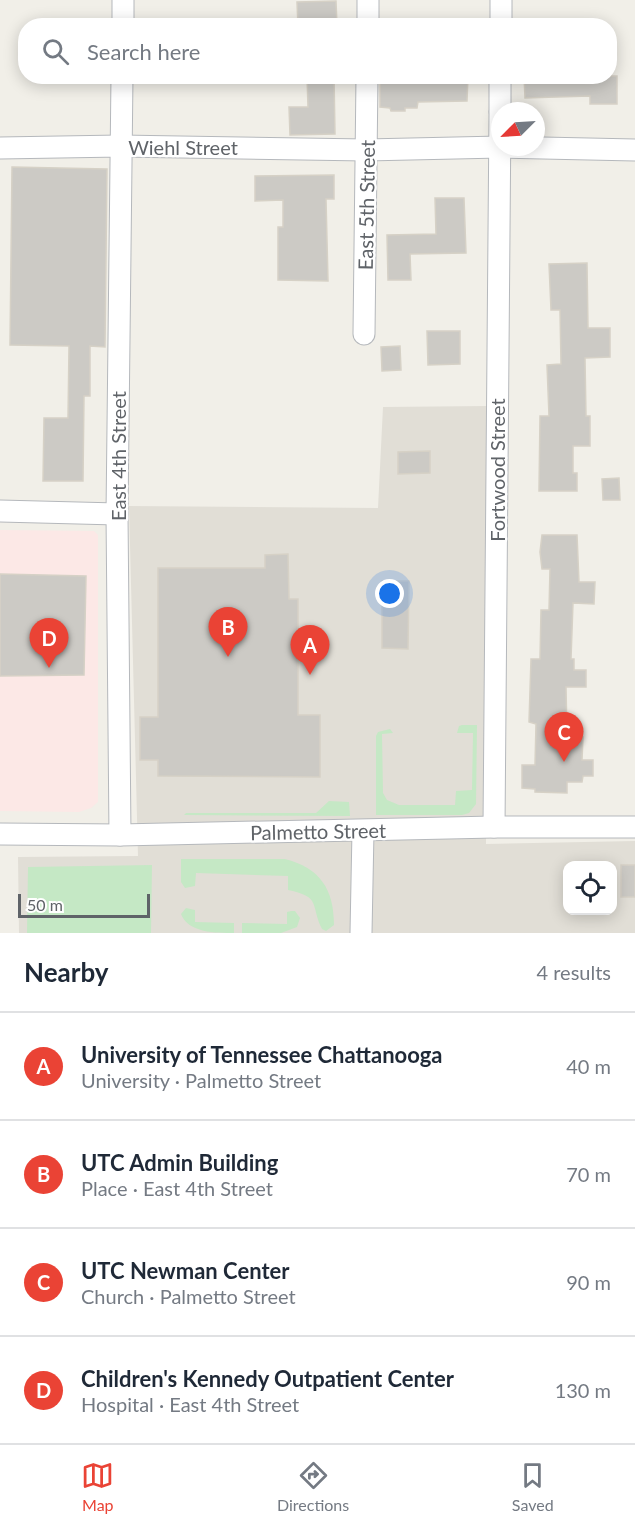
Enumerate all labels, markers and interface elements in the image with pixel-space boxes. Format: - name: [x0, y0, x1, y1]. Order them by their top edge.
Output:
- search box: [18, 18, 617, 84]
- icon: search: [39, 35, 72, 68]
- text: Search here: [87, 38, 200, 65]
- north arrow: [491, 102, 545, 156]
- street label: Wiehl Street: [128, 135, 238, 159]
- street label: East 5th Street: [353, 140, 379, 270]
- street label: East 4th Street: [106, 391, 130, 521]
- street label: Fortwood Street: [485, 398, 509, 542]
- your location: [375, 579, 404, 608]
- pin: B: [208, 608, 248, 657]
- pin: D: [29, 618, 68, 668]
- pin: A: [290, 626, 330, 675]
- pin: C: [544, 712, 584, 762]
- street label: Palmetto Street: [250, 818, 386, 844]
- map controls: [563, 861, 617, 915]
- button: locate: [563, 861, 617, 915]
- scale bar: [18, 891, 150, 918]
- text: 50 m: [27, 895, 63, 914]
- text: Nearby: [24, 956, 109, 988]
- text: 4 results: [536, 960, 611, 984]
- text: University of Tennessee Chattanooga: [81, 1041, 443, 1068]
- text: A: [37, 1054, 50, 1078]
- text: 40 m: [566, 1054, 611, 1078]
- text: University · Palmetto Street: [81, 1068, 321, 1092]
- text: UTC Admin Building: [81, 1149, 278, 1176]
- text: B: [37, 1162, 50, 1186]
- text: 70 m: [566, 1162, 611, 1186]
- text: Place · East 4th Street: [81, 1176, 273, 1200]
- text: UTC Newman Center: [81, 1257, 289, 1284]
- text: C: [37, 1270, 50, 1294]
- text: 90 m: [566, 1270, 611, 1294]
- text: Church · Palmetto Street: [81, 1284, 296, 1308]
- text: Children's Kennedy Outpatient Center: [81, 1365, 454, 1392]
- text: D: [36, 1378, 51, 1402]
- text: 130 m: [555, 1378, 611, 1402]
- text: Hospital · East 4th Street: [81, 1392, 299, 1416]
- tab: Map: [81, 1459, 114, 1514]
- tab: Directions: [277, 1459, 349, 1514]
- tab: Saved: [512, 1459, 554, 1514]

